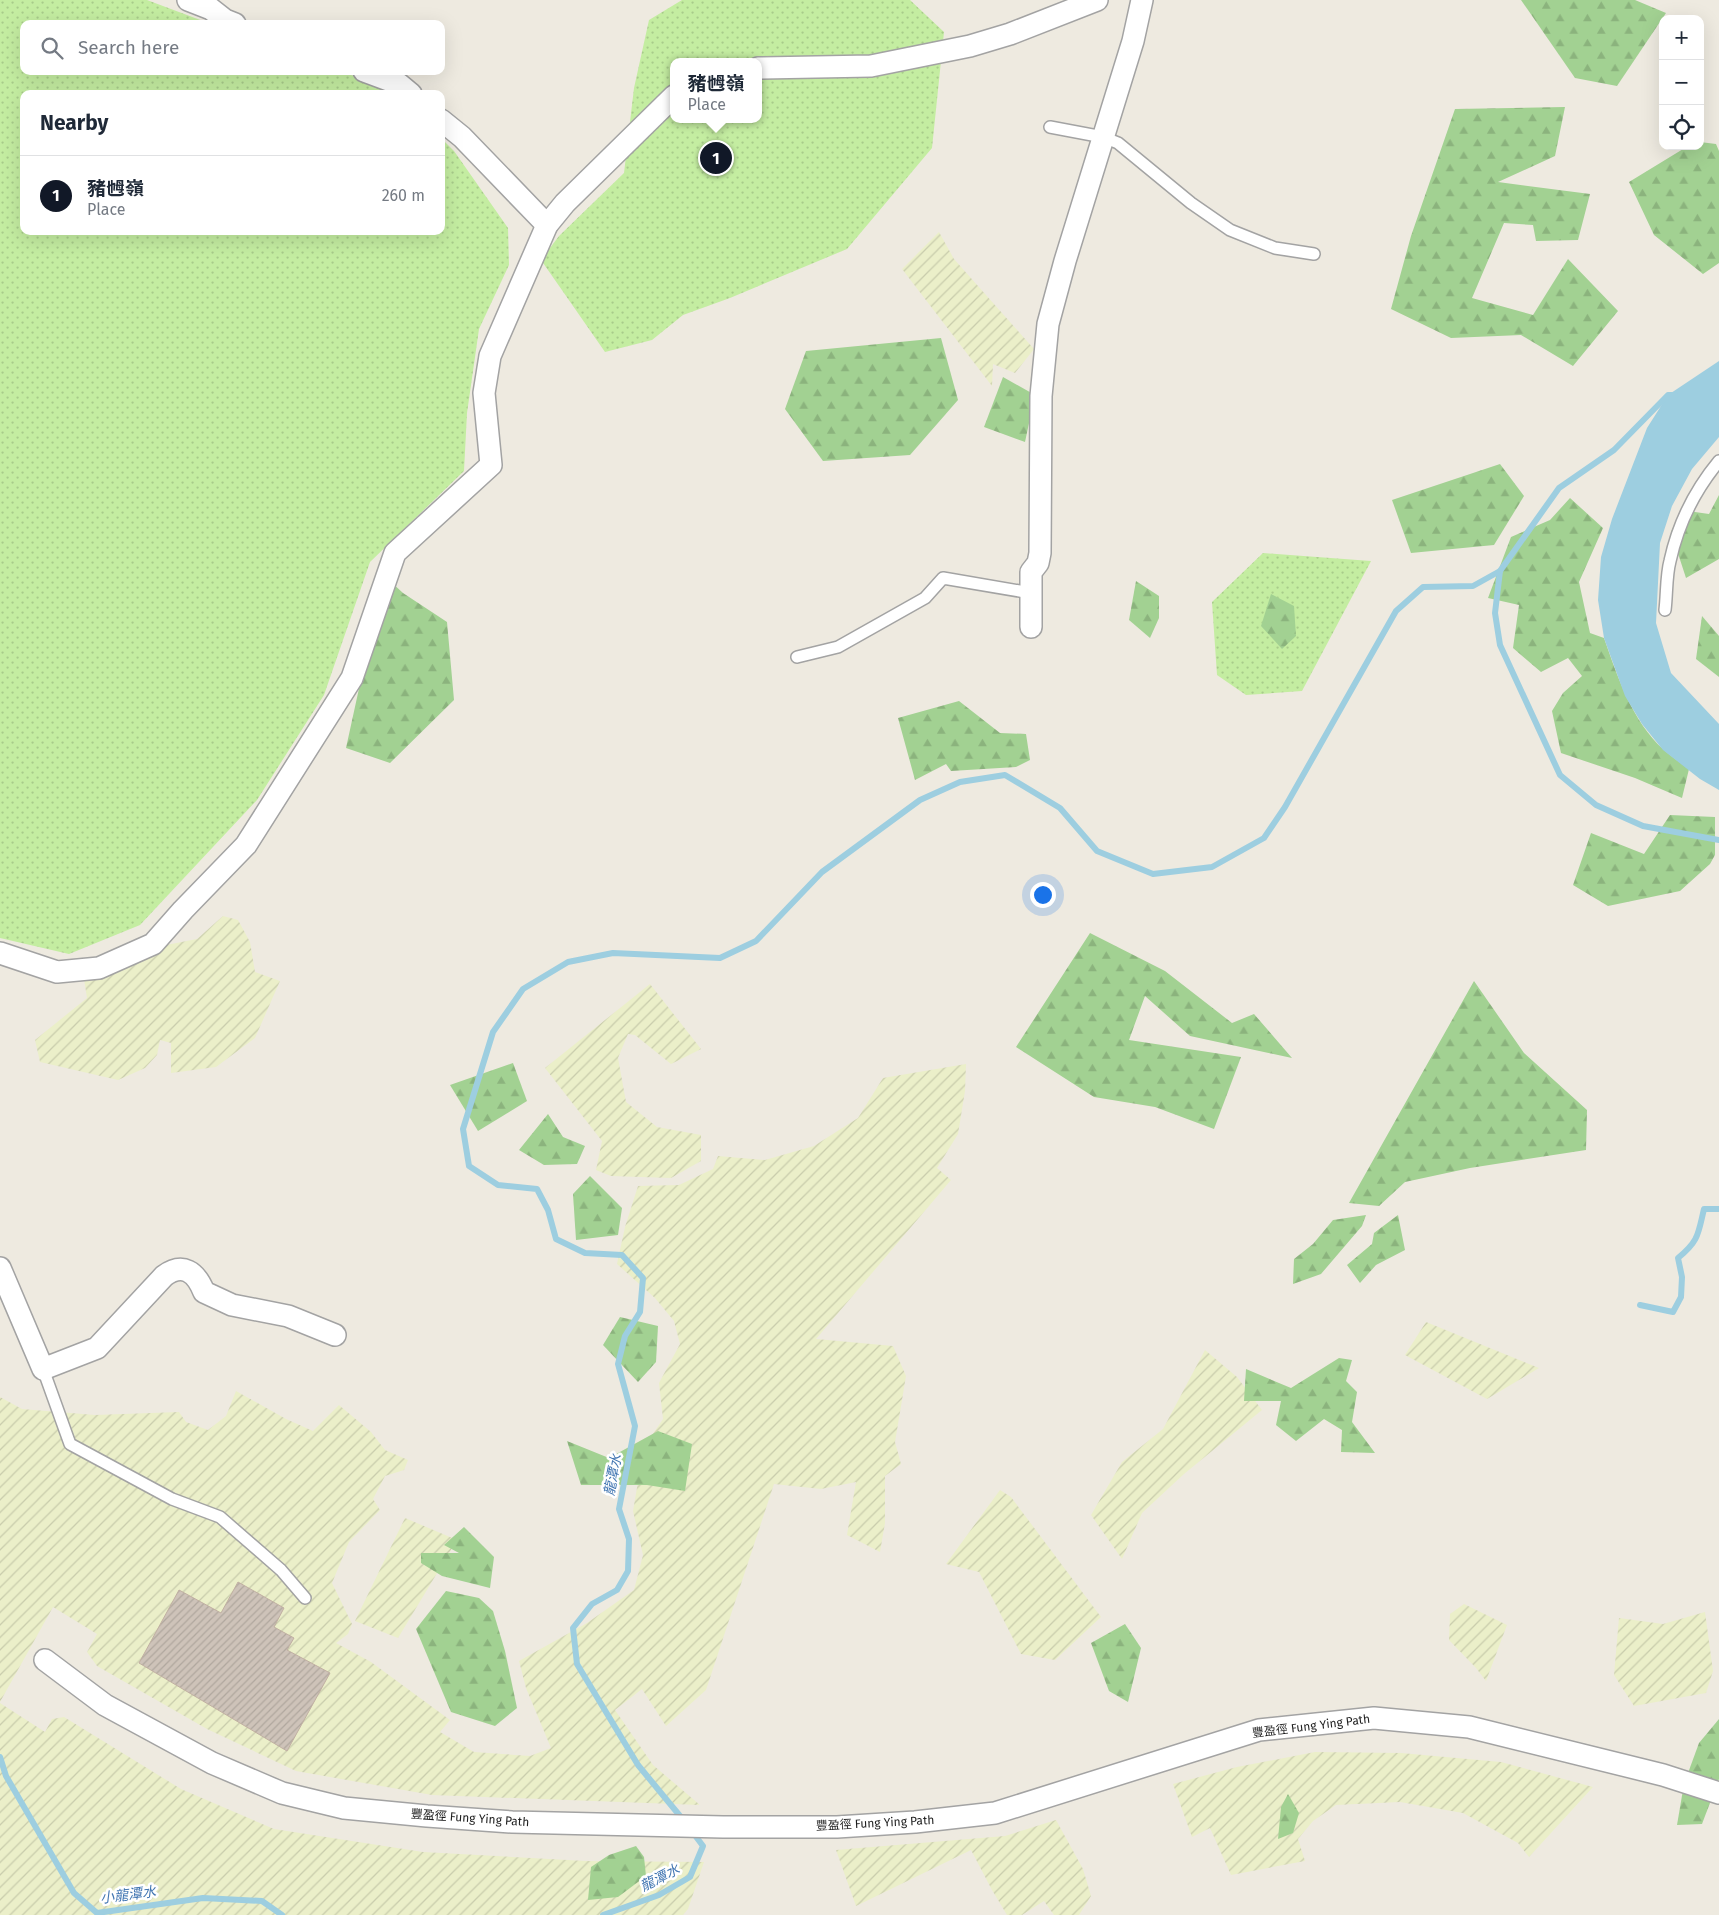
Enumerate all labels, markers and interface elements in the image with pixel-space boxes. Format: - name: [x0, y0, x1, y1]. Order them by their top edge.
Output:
- map controls: [1659, 15, 1704, 150]
- button: +: [1659, 15, 1704, 60]
- search box: [20, 20, 445, 75]
- icon: search: [38, 34, 66, 62]
- text: Search here: [78, 36, 179, 59]
- popup: [670, 58, 762, 123]
- button: −: [1659, 60, 1704, 105]
- text: 豬乸嶺: [687, 72, 745, 95]
- text: Place: [687, 95, 726, 114]
- button: locate: [1659, 105, 1704, 150]
- text: Nearby: [40, 110, 108, 136]
- pin: 1: [700, 139, 732, 177]
- text: 豬乸嶺: [87, 177, 144, 200]
- text: 1: [52, 186, 60, 205]
- text: 260 m: [382, 186, 425, 205]
- text: Place: [87, 200, 126, 219]
- your location: [1030, 882, 1056, 908]
- water label: 龍潭水: [601, 1452, 626, 1497]
- street label: 豐盈徑 Fung Ying Path: [1251, 1712, 1371, 1740]
- street label: 豐盈徑 Fung Ying Path: [410, 1807, 530, 1829]
- street label: 豐盈徑 Fung Ying Path: [815, 1813, 935, 1833]
- water label: 龍潭水: [637, 1860, 683, 1895]
- water label: 小龍潭水: [99, 1883, 158, 1907]

